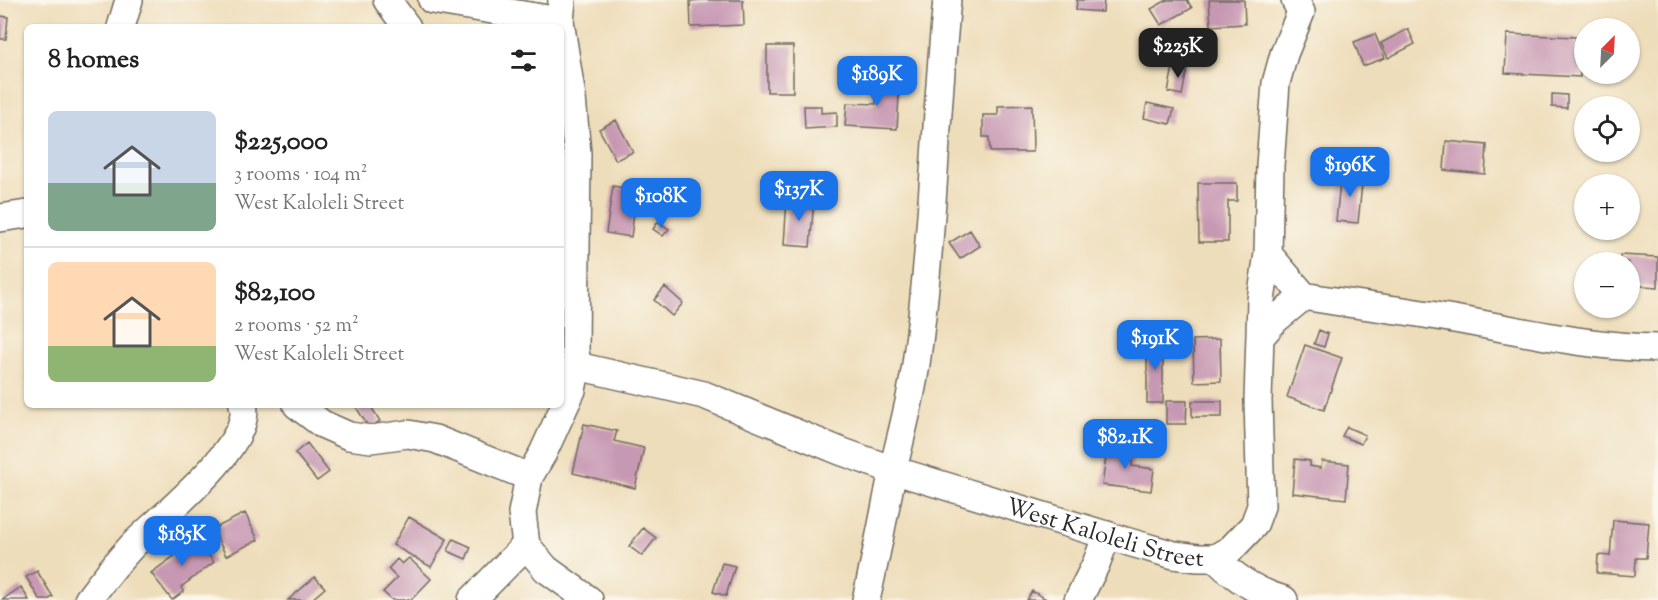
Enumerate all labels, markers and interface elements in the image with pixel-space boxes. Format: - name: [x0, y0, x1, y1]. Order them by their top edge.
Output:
- north arrow: [1574, 18, 1640, 84]
- map controls: [1574, 18, 1640, 318]
- pin: $225K: [1136, 28, 1220, 79]
- text: $225K: [1153, 33, 1203, 62]
- text: 8 homes: [48, 42, 139, 79]
- icon: filters: [507, 44, 540, 77]
- pin: $189K: [835, 56, 919, 107]
- text: $189K: [851, 61, 903, 90]
- button: locate: [1574, 96, 1640, 162]
- text: $225,000: [234, 124, 328, 161]
- icon: home: [96, 135, 168, 207]
- pin: $196K: [1308, 147, 1392, 198]
- text: $196K: [1324, 152, 1376, 181]
- text: 3 rooms · 104 m²: [234, 161, 368, 190]
- pin: $137K: [757, 171, 841, 222]
- button: +: [1574, 174, 1640, 240]
- text: $137K: [774, 176, 824, 205]
- pin: $108K: [619, 178, 703, 229]
- text: $108K: [635, 183, 687, 212]
- text: West Kaloleli Street: [234, 190, 404, 219]
- button: −: [1574, 252, 1640, 318]
- text: $82,100: [234, 275, 315, 312]
- icon: home: [96, 286, 168, 358]
- text: 2 rooms · 52 m²: [234, 312, 359, 341]
- pin: $191K: [1113, 320, 1197, 371]
- text: $191K: [1131, 325, 1179, 354]
- text: West Kaloleli Street: [234, 341, 404, 370]
- pin: $82.1K: [1076, 419, 1174, 470]
- text: $82.1K: [1097, 424, 1153, 453]
- street label: West Kaloleli Street: [1001, 490, 1204, 577]
- pin: $185K: [140, 516, 224, 567]
- text: $185K: [158, 521, 206, 550]

